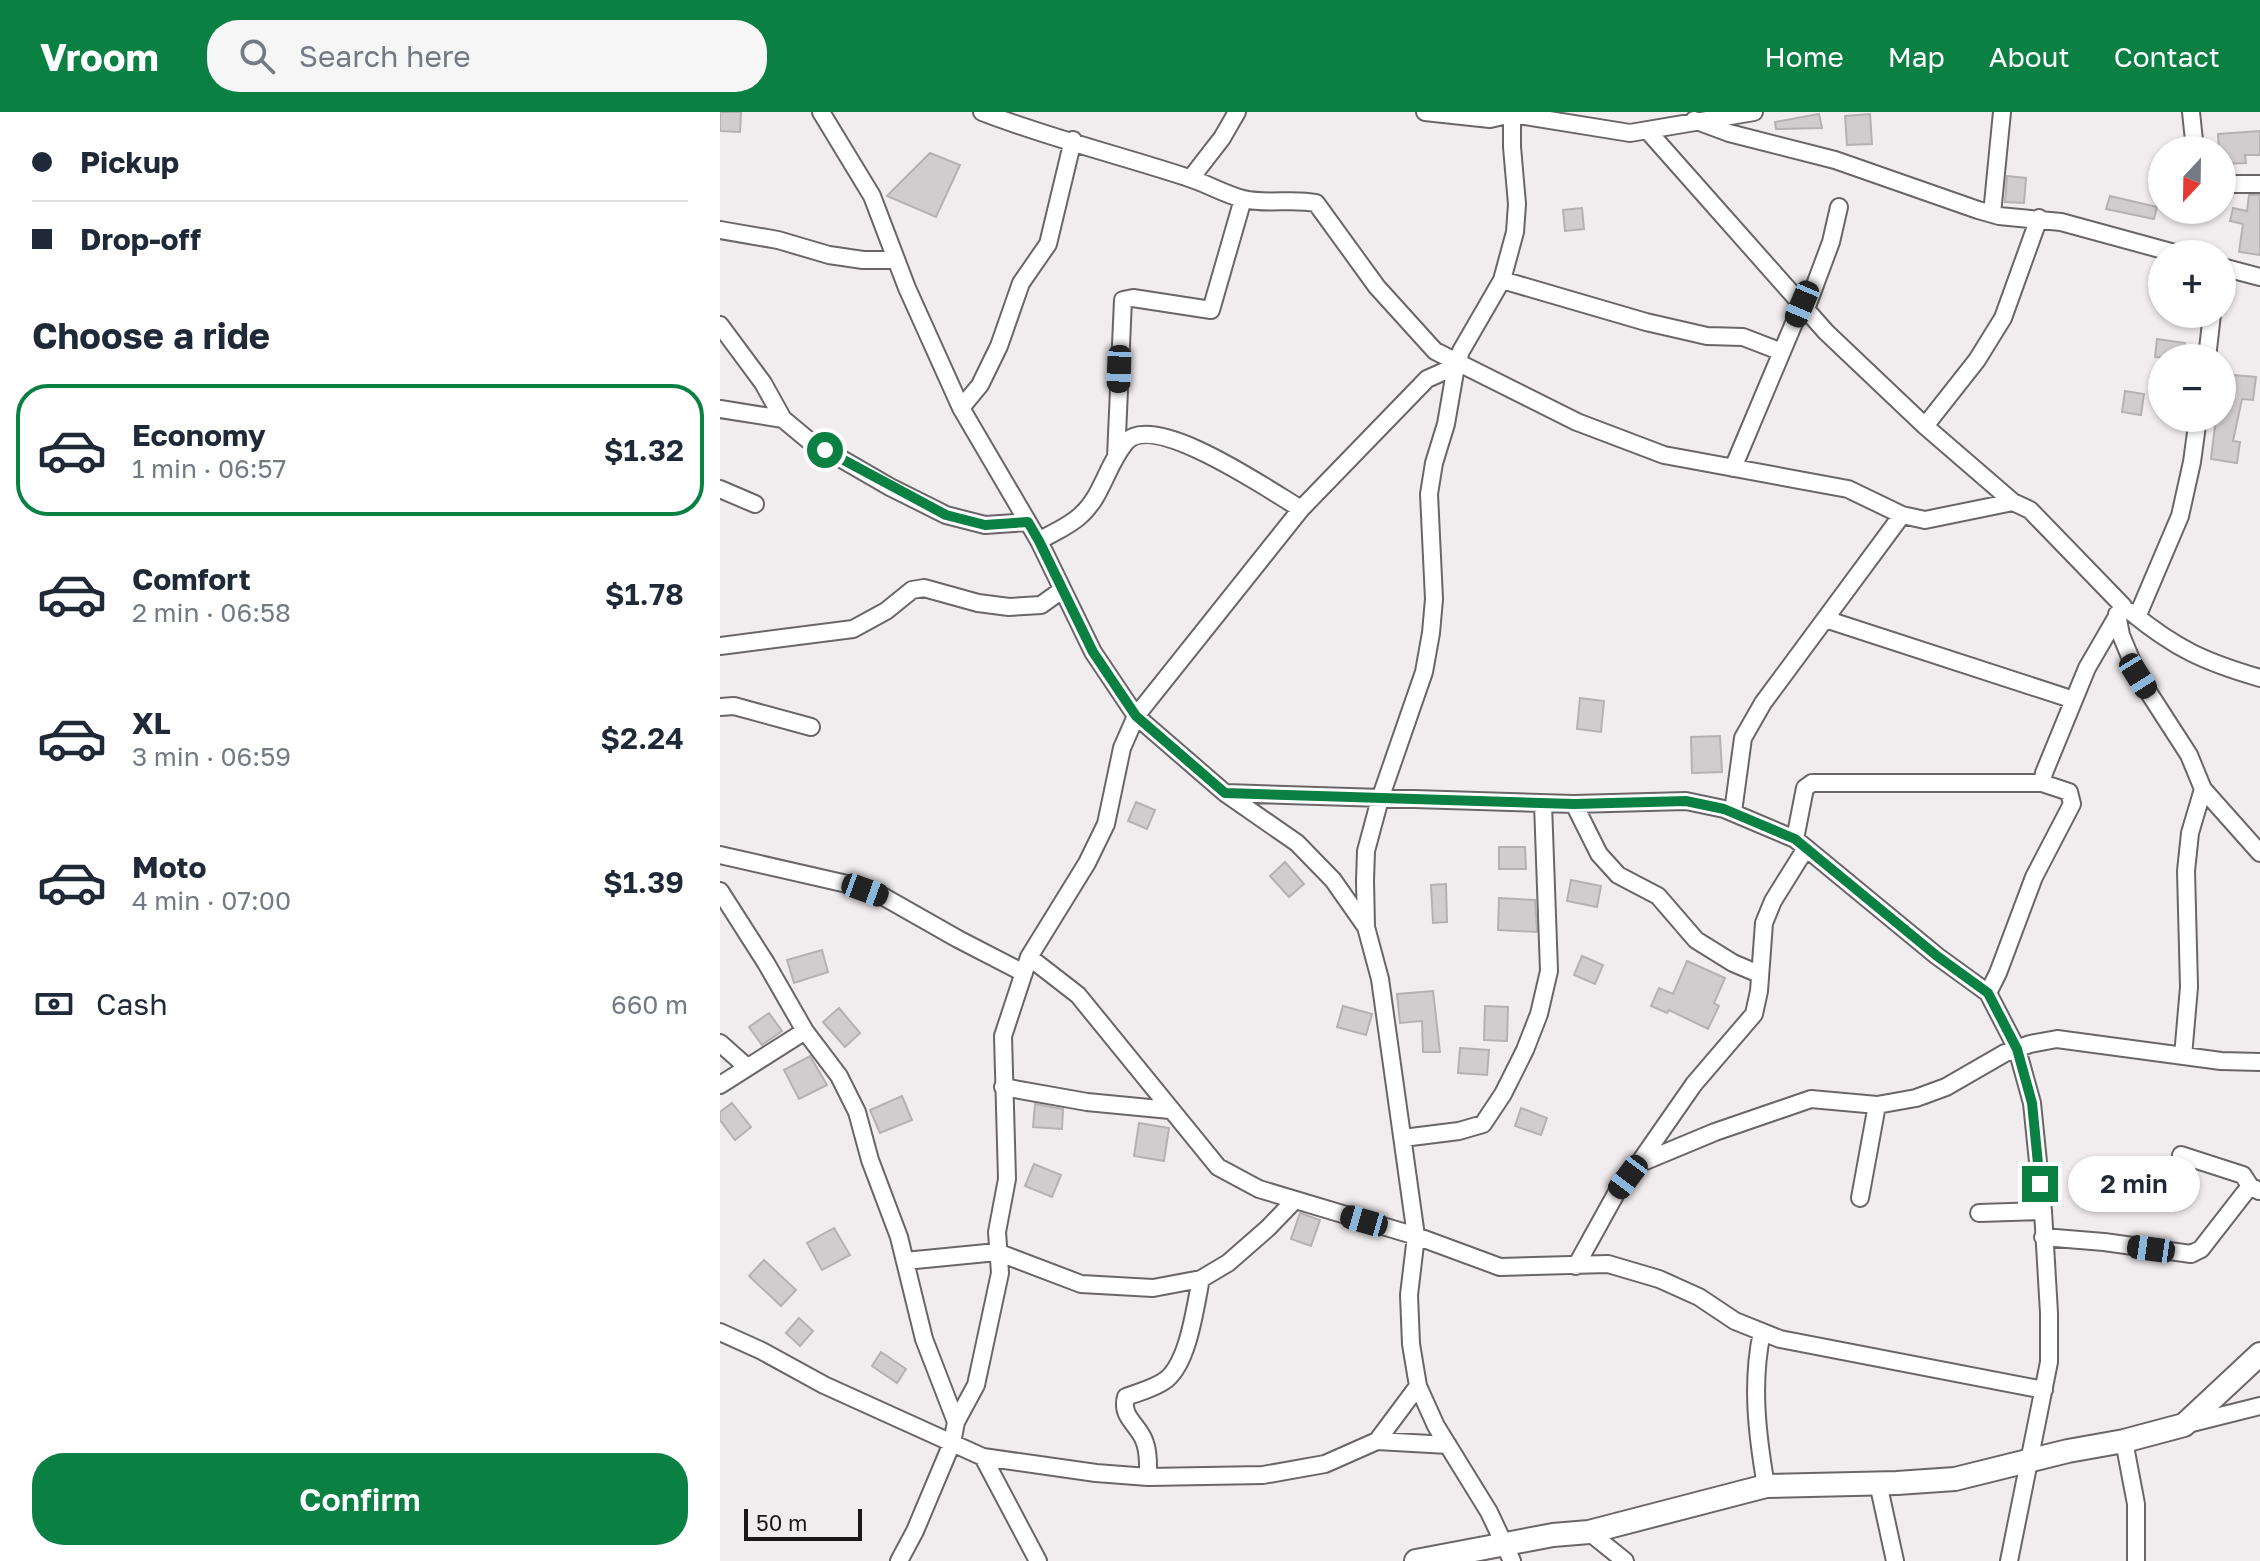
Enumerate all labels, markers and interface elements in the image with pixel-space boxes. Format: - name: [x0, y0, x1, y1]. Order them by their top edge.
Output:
- search box: [207, 20, 767, 92]
- text: Vroom: [40, 34, 159, 79]
- icon: search: [235, 34, 279, 78]
- text: Search here: [299, 38, 471, 74]
- text: Home: [1765, 40, 1844, 73]
- text: Map: [1888, 40, 1945, 73]
- text: About: [1989, 40, 2070, 73]
- text: Contact: [2114, 40, 2220, 73]
- north arrow: [2148, 136, 2236, 224]
- map controls: [2148, 136, 2236, 432]
- text: Pickup: [80, 144, 179, 180]
- text: Drop-off: [80, 221, 201, 257]
- button: +: [2148, 240, 2236, 328]
- car: [1782, 277, 1822, 331]
- text: Choose a ride: [32, 314, 270, 357]
- button: −: [2148, 344, 2236, 432]
- car: [1106, 345, 1132, 393]
- icon: car: [36, 414, 108, 486]
- text: Economy: [132, 417, 266, 453]
- text: $1.32: [604, 432, 684, 468]
- route start: [807, 432, 843, 468]
- text: 1 min · 06:57: [132, 453, 286, 484]
- icon: car: [36, 558, 108, 630]
- text: Comfort: [132, 561, 251, 597]
- text: $1.78: [605, 576, 684, 612]
- text: 2 min · 06:58: [132, 597, 291, 628]
- car: [2115, 649, 2161, 703]
- icon: car: [36, 702, 108, 774]
- text: XL: [132, 705, 171, 741]
- text: $2.24: [600, 720, 684, 756]
- text: 3 min · 06:59: [132, 741, 291, 772]
- icon: car: [36, 846, 108, 918]
- text: Moto: [132, 849, 207, 885]
- text: $1.39: [603, 864, 684, 900]
- car: [838, 871, 892, 909]
- text: 4 min · 07:00: [132, 885, 291, 916]
- icon: cash: [32, 982, 76, 1026]
- text: Cash: [96, 986, 168, 1022]
- text: 660 m: [611, 989, 688, 1020]
- car: [1604, 1151, 1652, 1203]
- callout: 2 min: [2068, 1156, 2200, 1212]
- route end: [2022, 1166, 2058, 1202]
- text: 2 min: [2100, 1168, 2168, 1199]
- car: [1338, 1203, 1390, 1239]
- car: [2126, 1234, 2176, 1264]
- button: Confirm: [32, 1453, 688, 1545]
- scale bar: [744, 1505, 862, 1541]
- text: 50 m: [756, 1509, 807, 1536]

